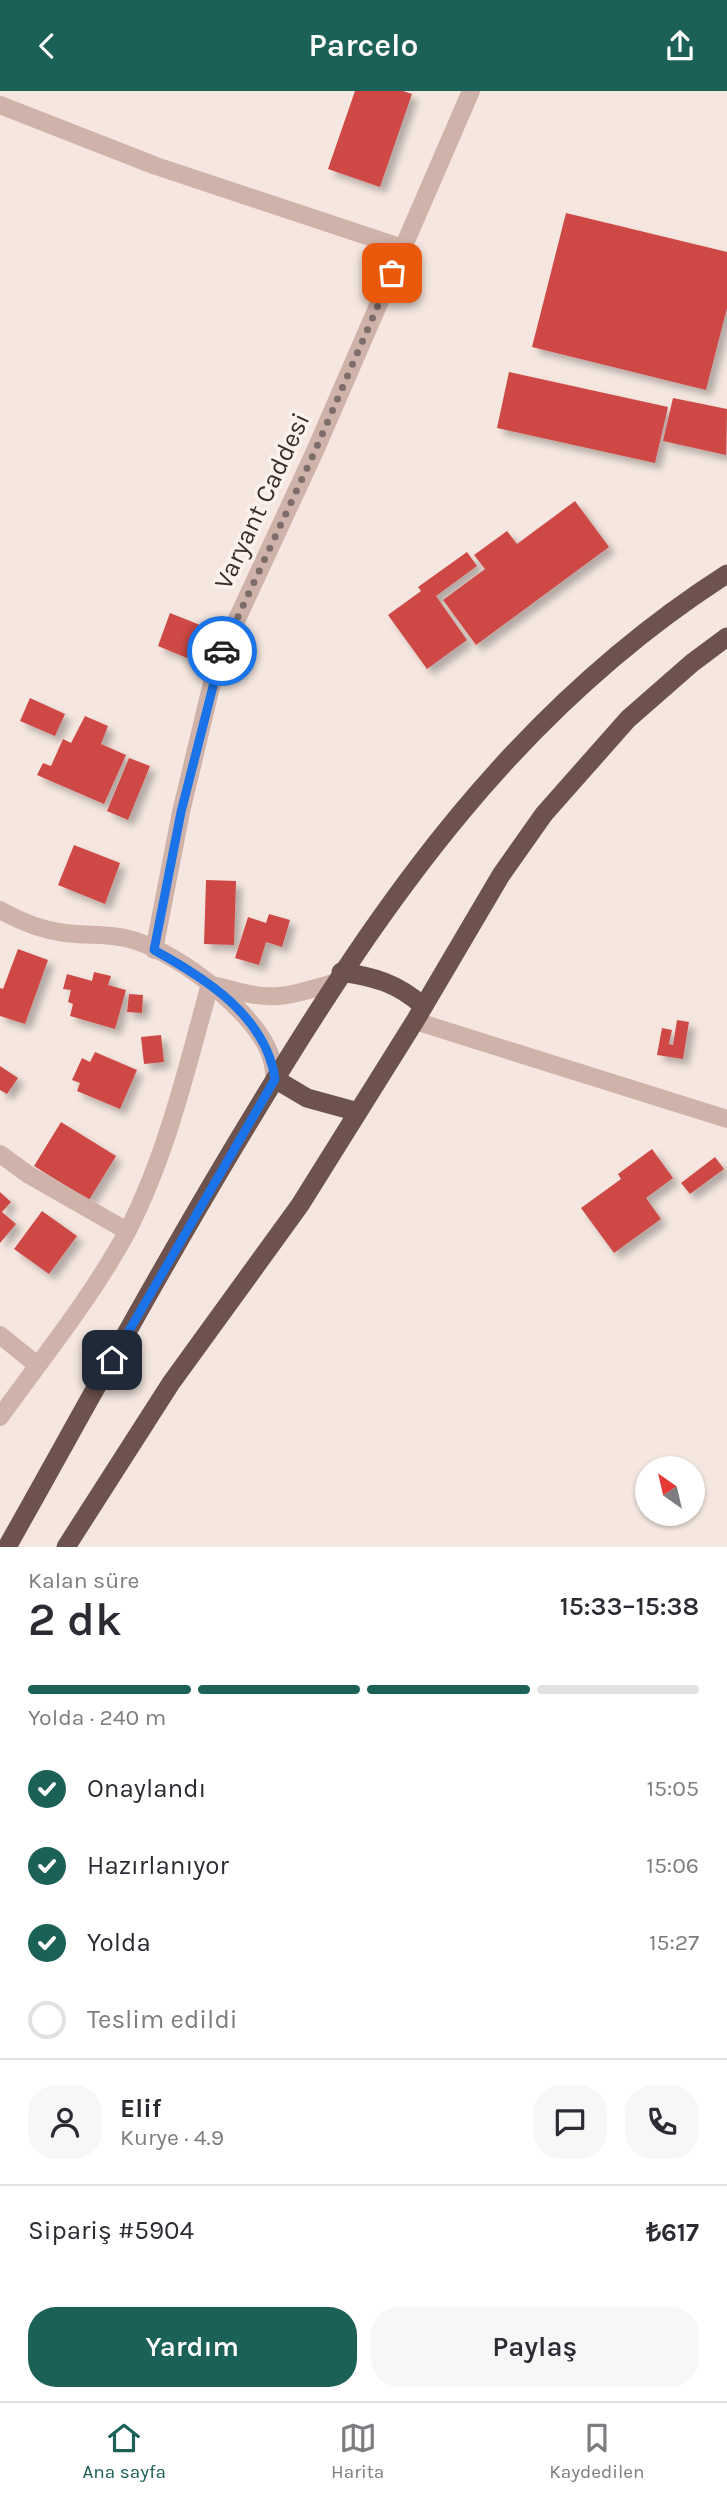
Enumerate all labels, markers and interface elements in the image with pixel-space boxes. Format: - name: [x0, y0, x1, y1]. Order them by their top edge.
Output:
- icon: back: [28, 27, 66, 65]
- text: Parcelo: [308, 27, 419, 64]
- icon: share: [661, 27, 699, 65]
- pin: [362, 243, 422, 303]
- icon: bag: [373, 254, 411, 292]
- street label: Varyant Caddesi: [208, 408, 316, 594]
- courier: [187, 616, 257, 686]
- icon: car: [203, 632, 241, 670]
- pin: [82, 1330, 142, 1390]
- icon: home: [93, 1341, 131, 1379]
- north arrow: [635, 1456, 705, 1526]
- map controls: [635, 1456, 705, 1526]
- text: Kalan süre: [28, 1567, 139, 1594]
- text: 15:33–15:38: [560, 1591, 699, 1622]
- text: 2 dk: [28, 1593, 122, 1647]
- text: Yolda · 240 m: [28, 1704, 166, 1731]
- icon: check: [28, 1770, 66, 1808]
- text: Onaylandı: [87, 1773, 206, 1804]
- text: 15:05: [646, 1775, 699, 1802]
- icon: check: [28, 1847, 66, 1885]
- text: Hazırlanıyor: [87, 1850, 229, 1881]
- text: 15:06: [646, 1852, 699, 1879]
- icon: check: [28, 1924, 66, 1962]
- text: Yolda: [87, 1927, 151, 1958]
- text: 15:27: [649, 1929, 699, 1956]
- text: Teslim edildi: [87, 2004, 238, 2035]
- button: person: [28, 2085, 102, 2159]
- button: chat: [533, 2085, 607, 2159]
- button: phone: [625, 2085, 699, 2159]
- text: Elif: [120, 2093, 161, 2124]
- text: Kurye · 4.9: [120, 2124, 224, 2151]
- text: Sipariş #5904: [28, 2215, 194, 2246]
- text: ₺617: [646, 2217, 699, 2248]
- button: Yardım: [28, 2307, 357, 2387]
- button: Paylaş: [371, 2307, 699, 2387]
- tab: Ana sayfa: [82, 2419, 166, 2483]
- tab: Harita: [331, 2419, 384, 2483]
- tab: Kaydedilen: [549, 2419, 645, 2483]

